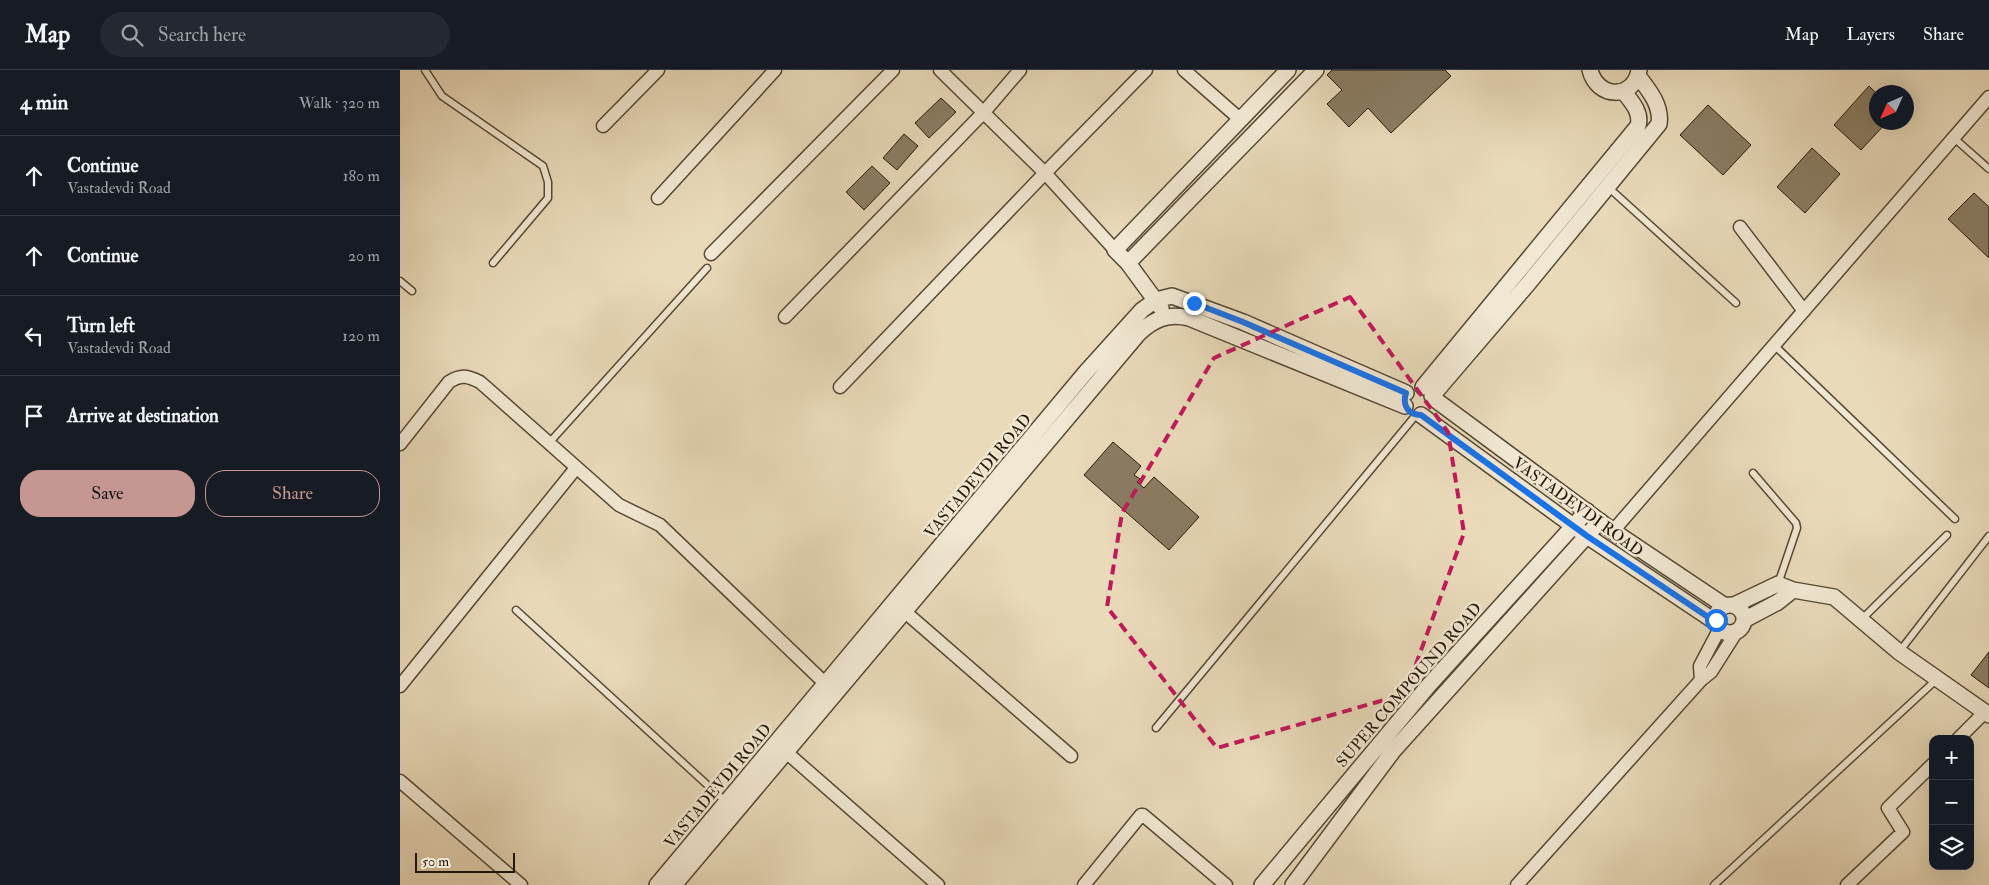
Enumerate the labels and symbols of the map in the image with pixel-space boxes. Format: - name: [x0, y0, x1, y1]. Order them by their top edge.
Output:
- north arrow: [1869, 85, 1914, 130]
- route end: [1183, 292, 1206, 315]
- street label: VASTADEVDI ROAD: [920, 410, 1036, 542]
- street label: VASTADEVDI ROAD: [1509, 453, 1647, 561]
- street label: SUPER COMPOUND ROAD: [1332, 599, 1486, 771]
- route start: [1705, 609, 1728, 632]
- street label: VASTADEVDI ROAD: [660, 720, 776, 852]
- scale bar: [415, 850, 515, 873]

